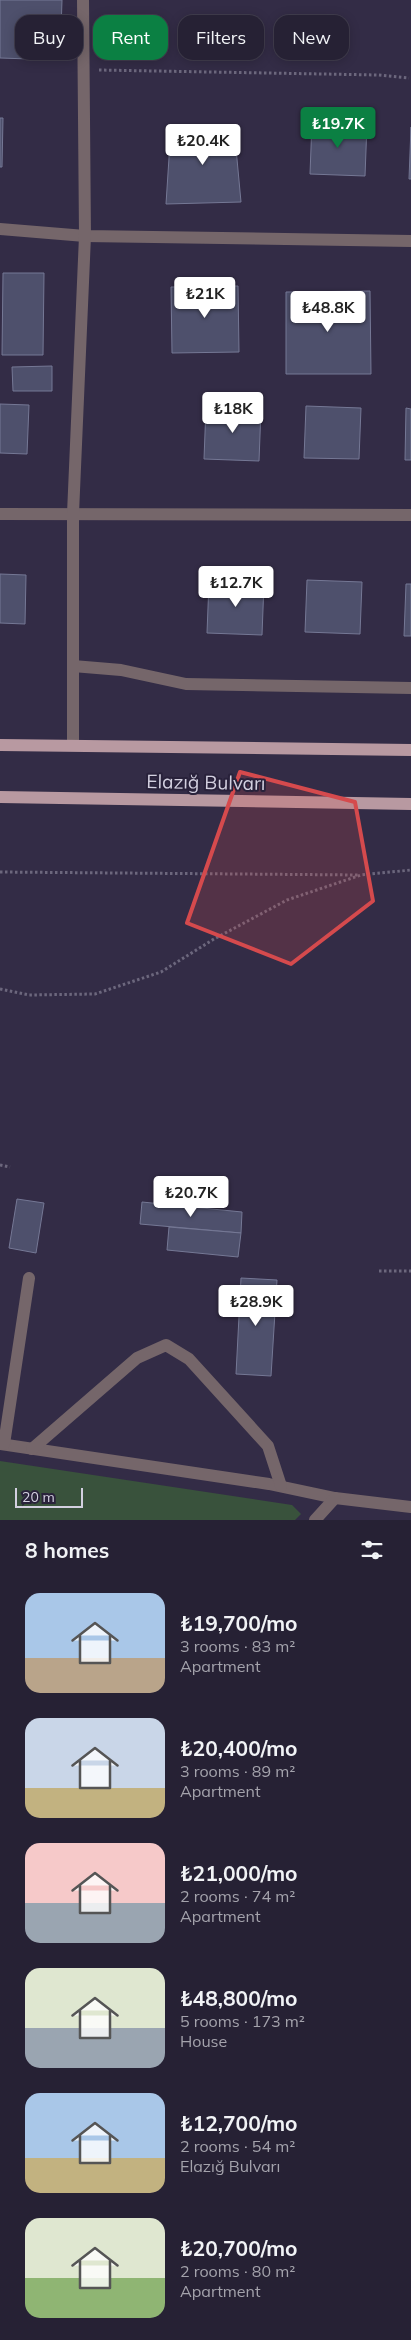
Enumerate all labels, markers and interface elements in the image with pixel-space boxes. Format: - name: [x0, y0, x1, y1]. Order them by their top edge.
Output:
- chip: Buy: [15, 15, 83, 60]
- chip: Rent: [93, 15, 168, 60]
- chip: Filters: [178, 15, 264, 60]
- chip: New: [274, 15, 349, 60]
- pin: ₺19.7K: [297, 106, 379, 149]
- text: ₺19.7K: [311, 113, 365, 133]
- pin: ₺20.4K: [162, 124, 244, 166]
- text: ₺20.4K: [176, 130, 230, 150]
- pin: ₺21K: [175, 276, 235, 319]
- text: ₺21K: [185, 283, 225, 303]
- pin: ₺48.8K: [287, 290, 369, 333]
- text: ₺48.8K: [301, 297, 355, 317]
- pin: ₺18K: [203, 392, 263, 434]
- text: ₺18K: [213, 398, 253, 418]
- pin: ₺12.7K: [195, 566, 277, 608]
- text: ₺12.7K: [209, 572, 263, 592]
- street label: Elazığ Bulvarı: [146, 769, 266, 795]
- pin: ₺20.7K: [150, 1176, 232, 1218]
- text: ₺20.7K: [164, 1182, 218, 1202]
- pin: ₺28.9K: [215, 1284, 297, 1327]
- text: ₺28.9K: [229, 1291, 283, 1311]
- scale bar: [15, 1485, 82, 1508]
- text: 20 m: [22, 1488, 55, 1506]
- icon: filters: [358, 1536, 386, 1564]
- text: 8 homes: [25, 1537, 109, 1563]
- text: ₺19,700/mo: [180, 1610, 298, 1636]
- icon: home: [65, 1613, 125, 1673]
- text: 3 rooms · 83 m²: [180, 1636, 295, 1656]
- text: Apartment: [180, 1656, 261, 1676]
- text: ₺20,400/mo: [180, 1735, 298, 1761]
- icon: home: [65, 1738, 125, 1798]
- text: 3 rooms · 89 m²: [180, 1761, 295, 1781]
- text: Apartment: [180, 1781, 261, 1801]
- text: ₺21,000/mo: [180, 1860, 298, 1886]
- icon: home: [65, 1863, 125, 1923]
- text: 2 rooms · 74 m²: [180, 1886, 295, 1906]
- text: Apartment: [180, 1906, 261, 1926]
- text: ₺48,800/mo: [180, 1985, 298, 2011]
- icon: home: [65, 1988, 125, 2048]
- text: 5 rooms · 173 m²: [180, 2011, 305, 2031]
- text: House: [180, 2031, 227, 2051]
- text: ₺12,700/mo: [180, 2110, 298, 2136]
- icon: home: [65, 2113, 125, 2173]
- text: 2 rooms · 54 m²: [180, 2136, 295, 2156]
- text: Elazığ Bulvarı: [180, 2156, 280, 2176]
- text: ₺20,700/mo: [180, 2235, 298, 2261]
- icon: home: [65, 2238, 125, 2298]
- text: 2 rooms · 80 m²: [180, 2261, 295, 2281]
- text: Apartment: [180, 2281, 261, 2301]

